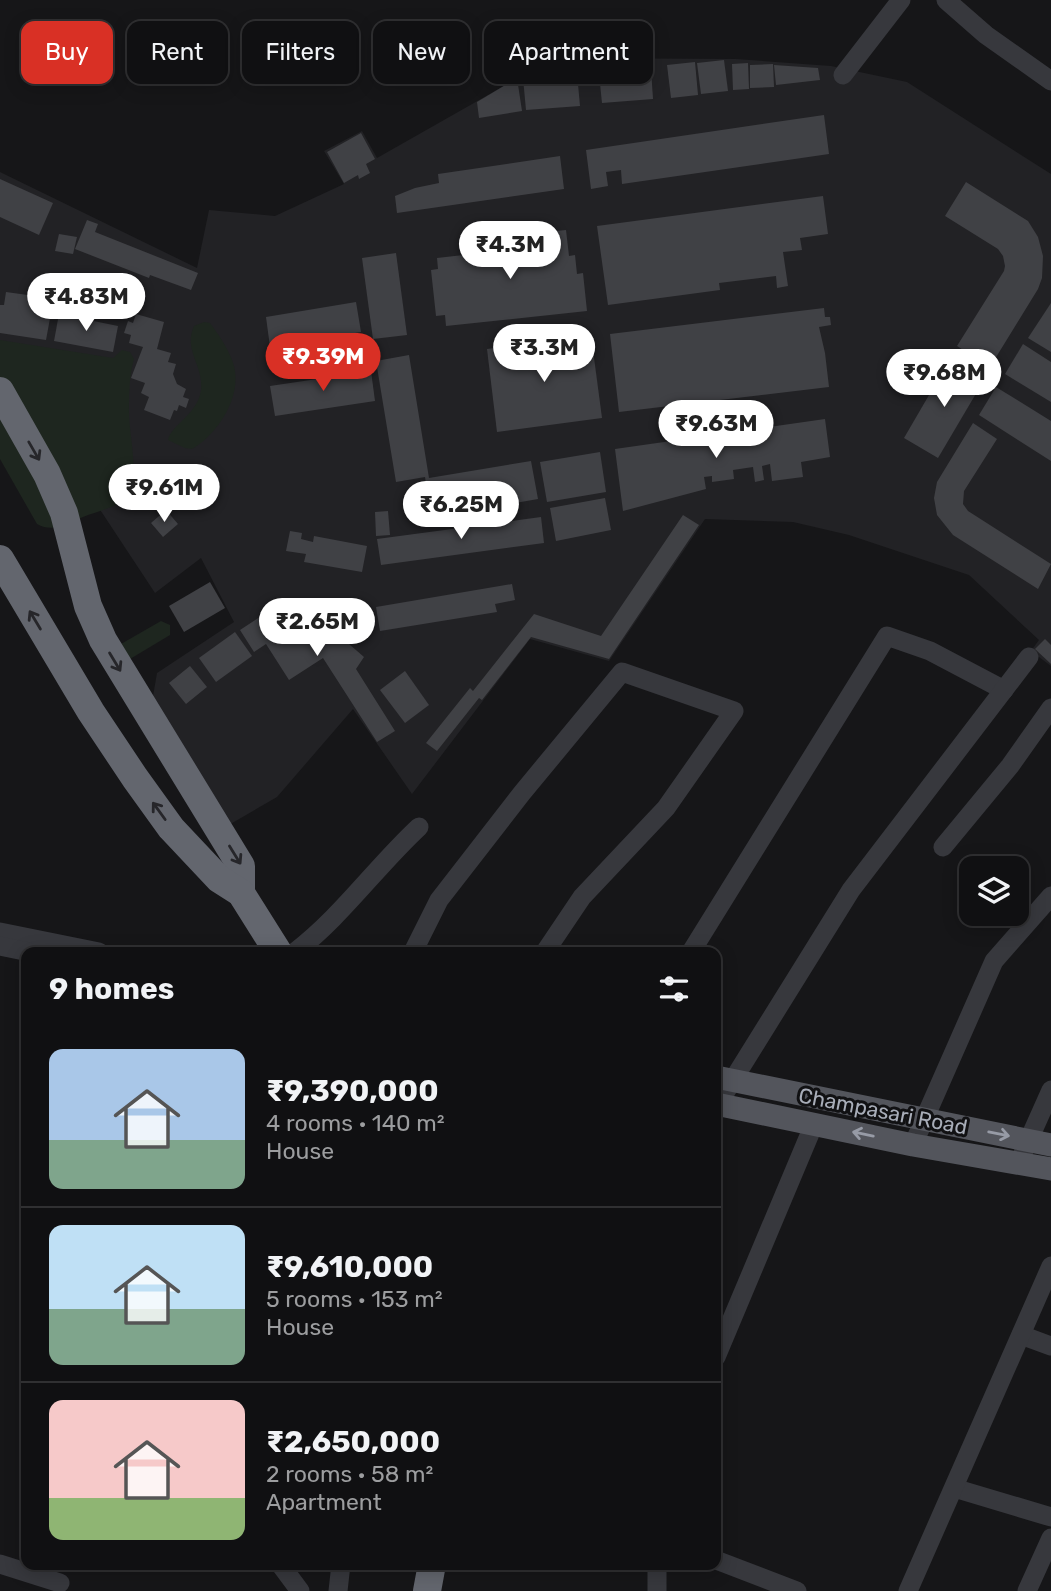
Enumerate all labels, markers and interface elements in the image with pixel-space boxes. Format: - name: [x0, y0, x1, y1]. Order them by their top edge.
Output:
- chip: Buy: [21, 21, 113, 84]
- chip: Rent: [127, 21, 228, 84]
- chip: Filters: [242, 21, 359, 84]
- chip: New: [373, 21, 470, 84]
- chip: Apartment: [484, 21, 653, 84]
- pin: ₹4.3M: [461, 222, 559, 281]
- text: ₹4.3M: [475, 230, 545, 258]
- pin: ₹4.83M: [29, 274, 143, 333]
- text: ₹4.83M: [43, 282, 129, 310]
- pin: ₹3.3M: [495, 324, 593, 384]
- text: ₹3.3M: [509, 333, 579, 361]
- pin: ₹9.39M: [266, 334, 380, 393]
- text: ₹9.39M: [282, 342, 364, 370]
- pin: ₹9.68M: [887, 350, 1001, 409]
- text: ₹9.68M: [902, 358, 986, 386]
- pin: ₹9.63M: [659, 400, 773, 460]
- text: ₹9.63M: [675, 409, 757, 437]
- one-way arrow: [27, 440, 41, 460]
- pin: ₹9.61M: [107, 464, 221, 524]
- text: ₹9.61M: [125, 473, 203, 501]
- pin: ₹6.25M: [404, 482, 518, 541]
- text: ₹6.25M: [419, 490, 503, 518]
- pin: ₹2.65M: [260, 598, 374, 658]
- text: ₹2.65M: [275, 607, 359, 635]
- one-way arrow: [28, 611, 42, 631]
- one-way arrow: [109, 651, 123, 671]
- one-way arrow: [152, 802, 166, 821]
- one-way arrow: [228, 845, 242, 865]
- map controls: [959, 856, 1029, 926]
- button: layers: [959, 856, 1029, 926]
- icon: filters: [655, 970, 693, 1008]
- text: 9 homes: [49, 971, 174, 1007]
- text: ₹9,390,000: [266, 1073, 439, 1109]
- icon: home: [105, 1077, 189, 1161]
- street label: Champasari Road: [796, 1082, 970, 1140]
- text: 4 rooms · 140 m²: [266, 1109, 445, 1137]
- one-way arrow: [852, 1127, 875, 1141]
- one-way arrow: [987, 1128, 1010, 1142]
- text: House: [266, 1137, 334, 1165]
- text: ₹9,610,000: [266, 1249, 433, 1285]
- icon: home: [105, 1253, 189, 1337]
- text: 5 rooms · 153 m²: [266, 1285, 443, 1313]
- text: House: [266, 1313, 334, 1341]
- text: ₹2,650,000: [266, 1424, 440, 1460]
- icon: home: [105, 1428, 189, 1512]
- text: 2 rooms · 58 m²: [266, 1460, 433, 1488]
- text: Apartment: [266, 1488, 382, 1516]

